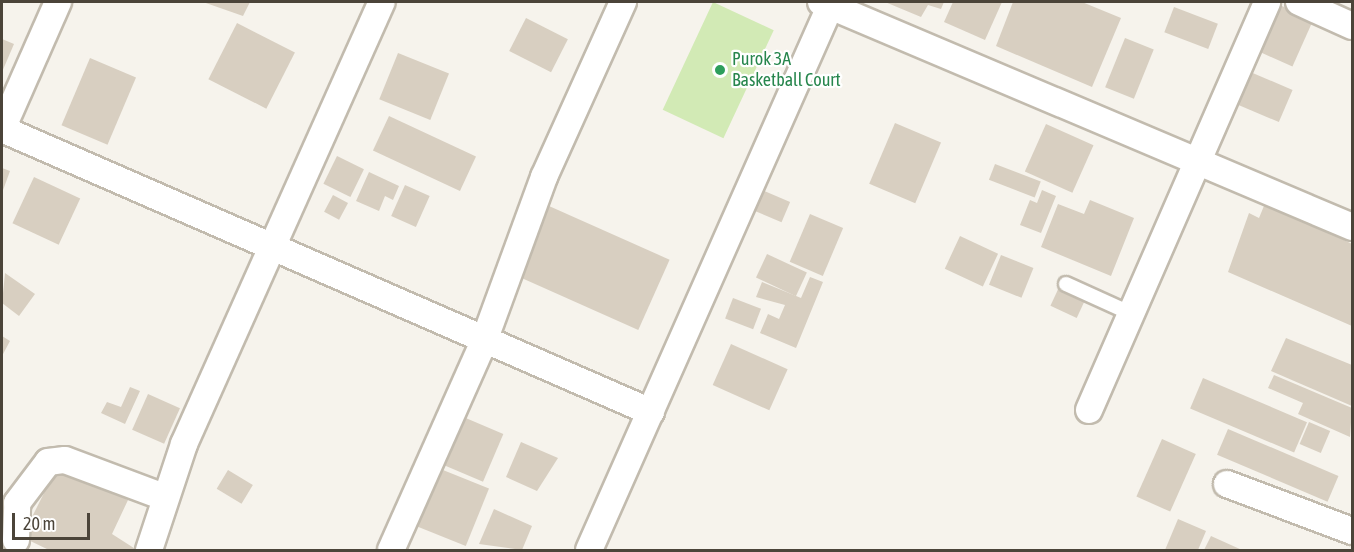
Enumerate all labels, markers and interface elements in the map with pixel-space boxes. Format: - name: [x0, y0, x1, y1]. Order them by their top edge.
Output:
- place label: Purok 3A Basketball Court: [732, 49, 841, 92]
- marker: Purok 3A Basketball Court: [713, 63, 727, 77]
- scale bar: [15, 501, 93, 539]
- text: 20 m: [23, 513, 55, 534]

